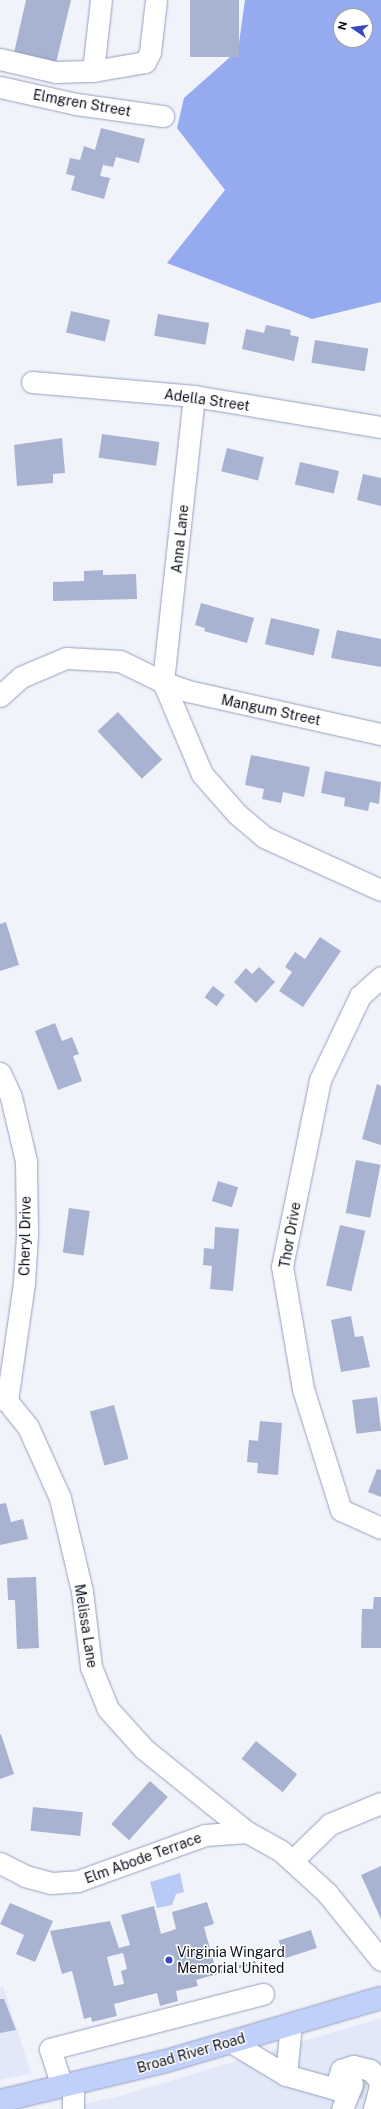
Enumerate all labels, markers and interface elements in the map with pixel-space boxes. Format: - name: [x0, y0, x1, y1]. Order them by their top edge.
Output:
- north arrow: [333, 8, 373, 48]
- text: N: [335, 20, 349, 31]
- street label: Elmgren Street: [32, 86, 132, 120]
- street label: Adella Street: [163, 386, 251, 414]
- street label: Anna Lane: [168, 504, 192, 574]
- street label: Mangum Street: [220, 691, 322, 729]
- street label: Cheryl Drive: [16, 1196, 34, 1276]
- street label: Thor Drive: [276, 1201, 304, 1269]
- street label: Melissa Lane: [71, 1583, 101, 1669]
- street label: Elm Abode Terrace: [82, 1829, 204, 1887]
- place label: Virginia Wingard Memorial United: [177, 1944, 285, 1976]
- marker: Virginia Wingard Memorial United: [164, 1955, 174, 1965]
- street label: Broad River Road: [135, 2030, 247, 2076]

